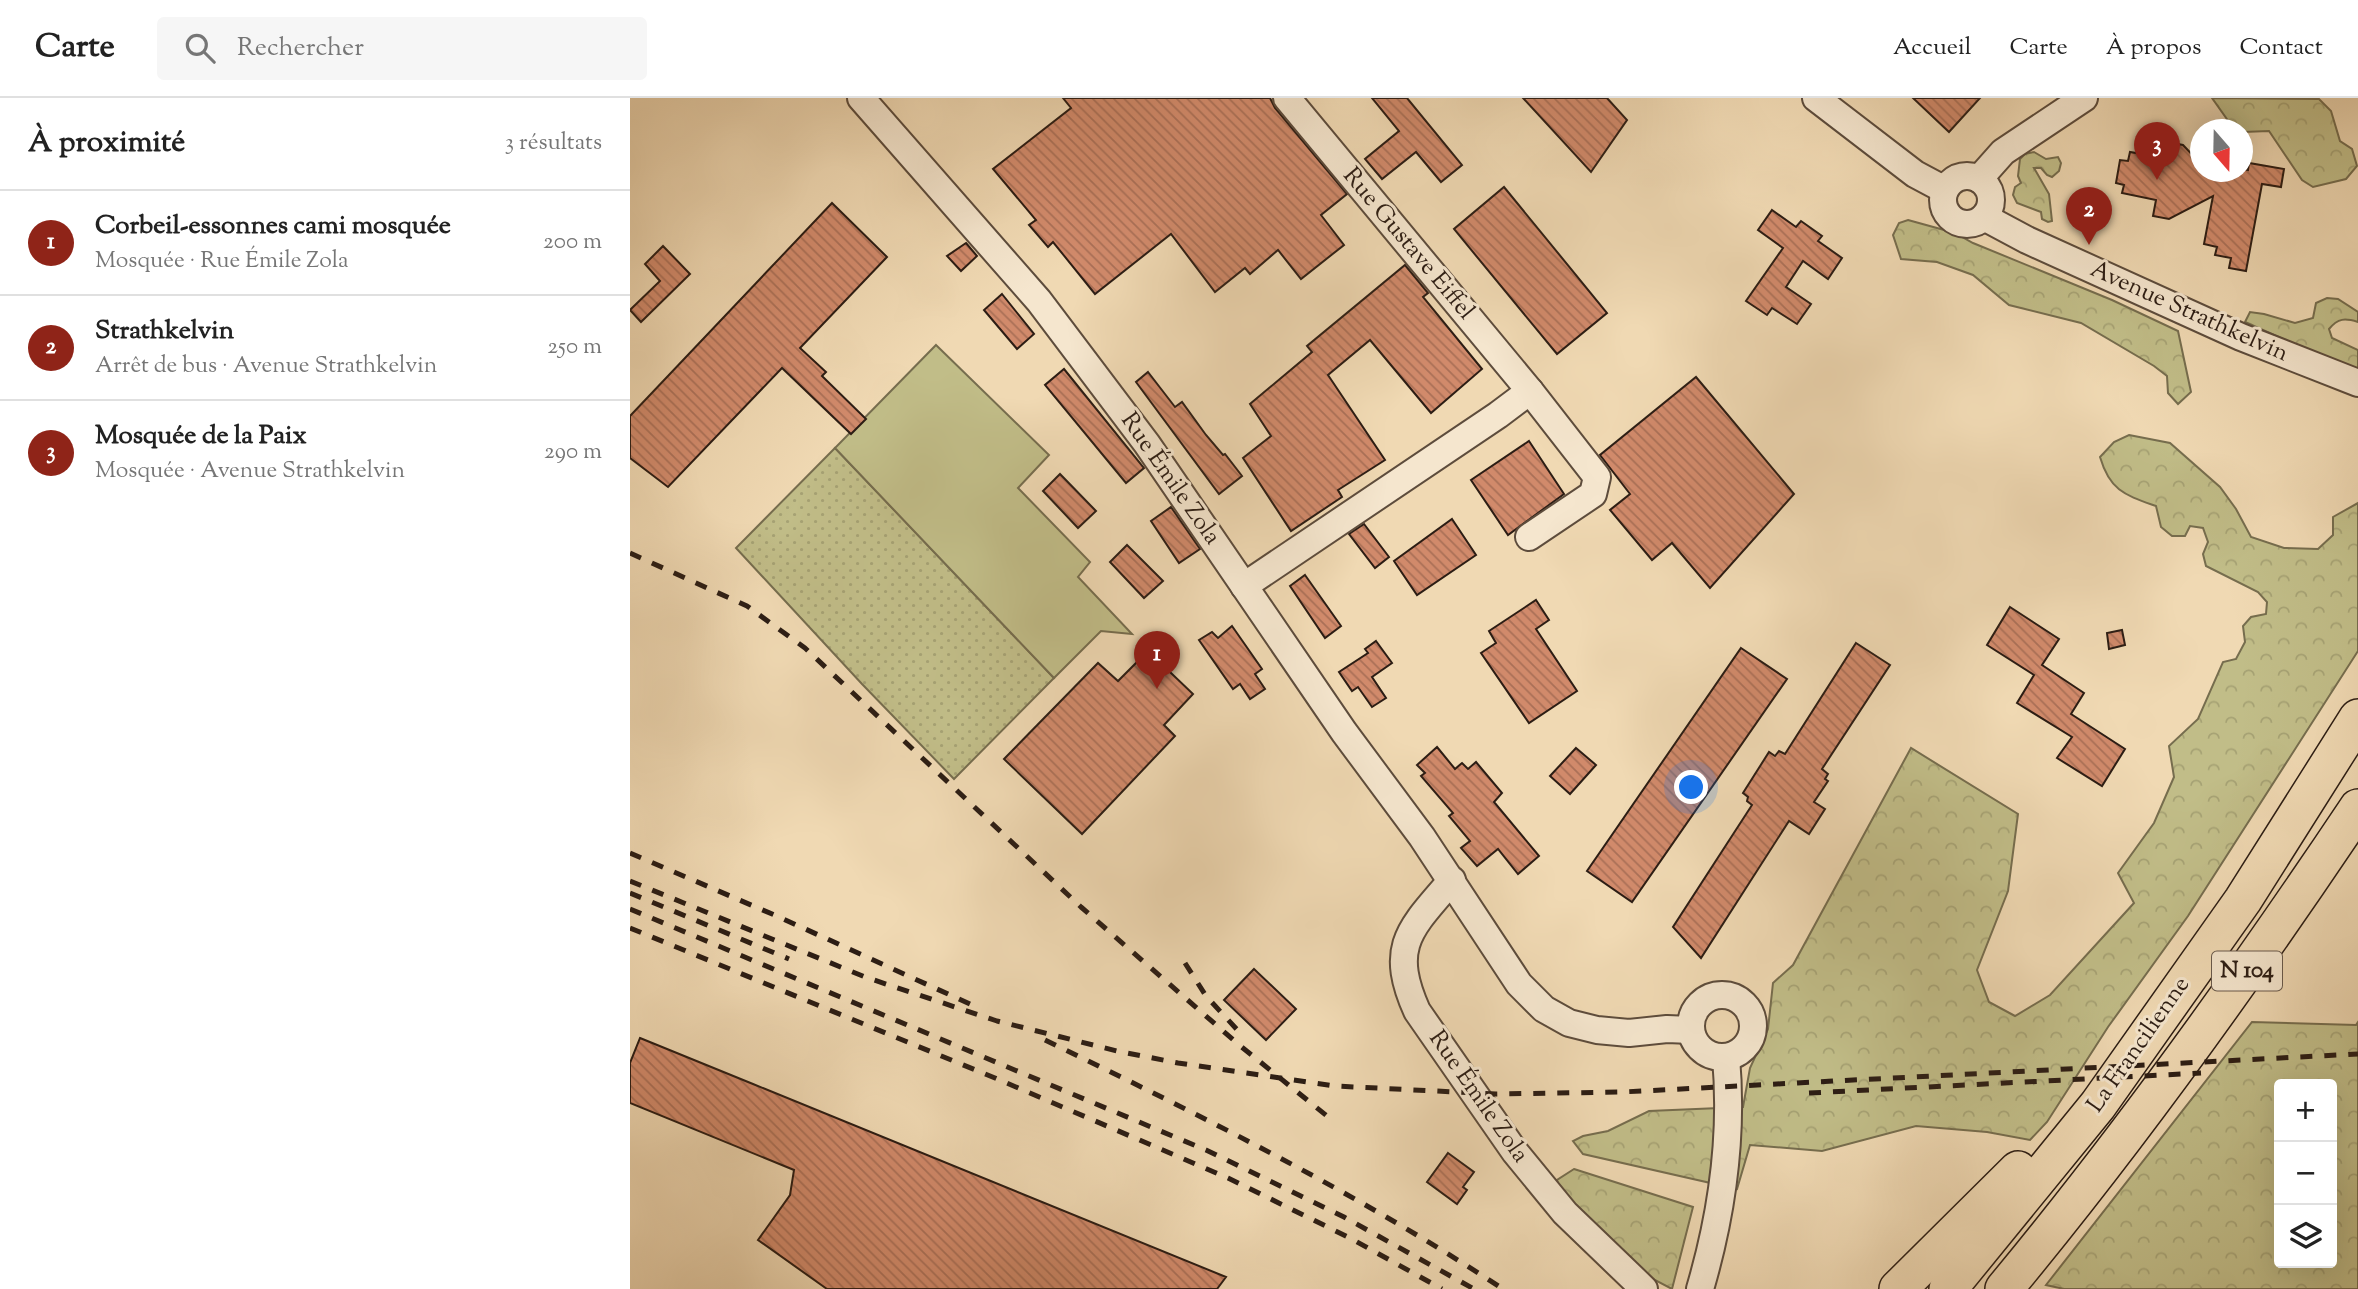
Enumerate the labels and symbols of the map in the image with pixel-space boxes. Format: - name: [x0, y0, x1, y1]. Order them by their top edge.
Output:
- north arrow: [2190, 119, 2253, 182]
- pin: 3: [2134, 122, 2180, 180]
- street label: Rue Gustave Eiffel: [1334, 160, 1482, 328]
- pin: 2: [2066, 187, 2112, 245]
- street label: Avenue Strathkelvin: [2085, 253, 2293, 371]
- street label: Rue Émile Zola: [1112, 406, 1228, 552]
- pin: 1: [1134, 631, 1180, 689]
- your location: [1674, 770, 1708, 804]
- road number: N 104: [2212, 951, 2282, 990]
- street label: La Francilienne: [2079, 970, 2199, 1120]
- street label: Rue Émile Zola: [1420, 1024, 1536, 1170]

